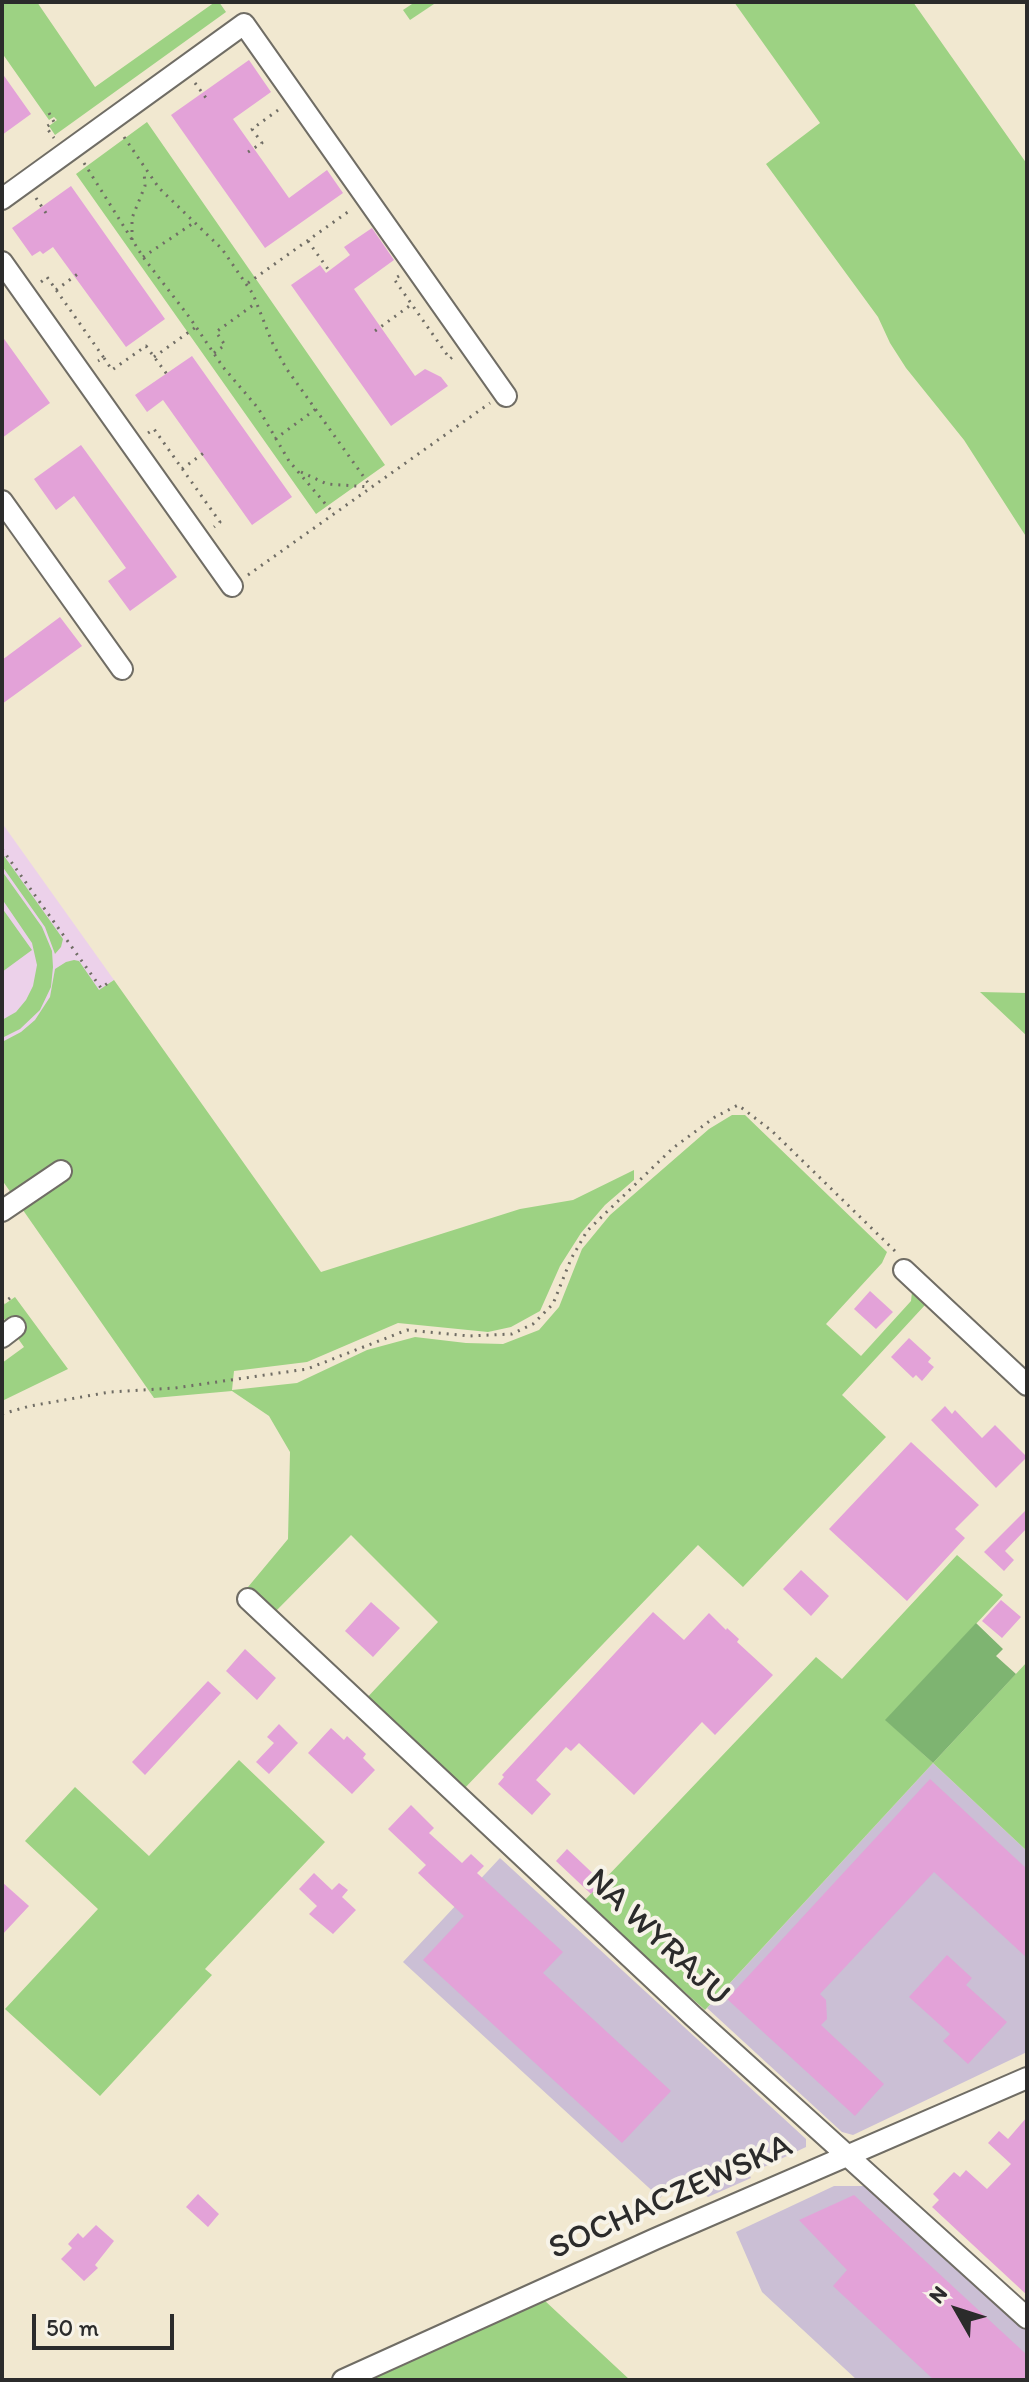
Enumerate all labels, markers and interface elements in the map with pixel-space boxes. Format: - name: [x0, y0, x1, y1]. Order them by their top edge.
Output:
- street label: NA WYRAJU: [576, 1861, 738, 2015]
- street label: SOCHACZEWSKA: [543, 2126, 799, 2270]
- north arrow: [917, 2270, 997, 2350]
- text: N: [923, 2280, 953, 2309]
- scale bar: [36, 2298, 178, 2348]
- text: 50 m: [46, 2313, 99, 2342]

